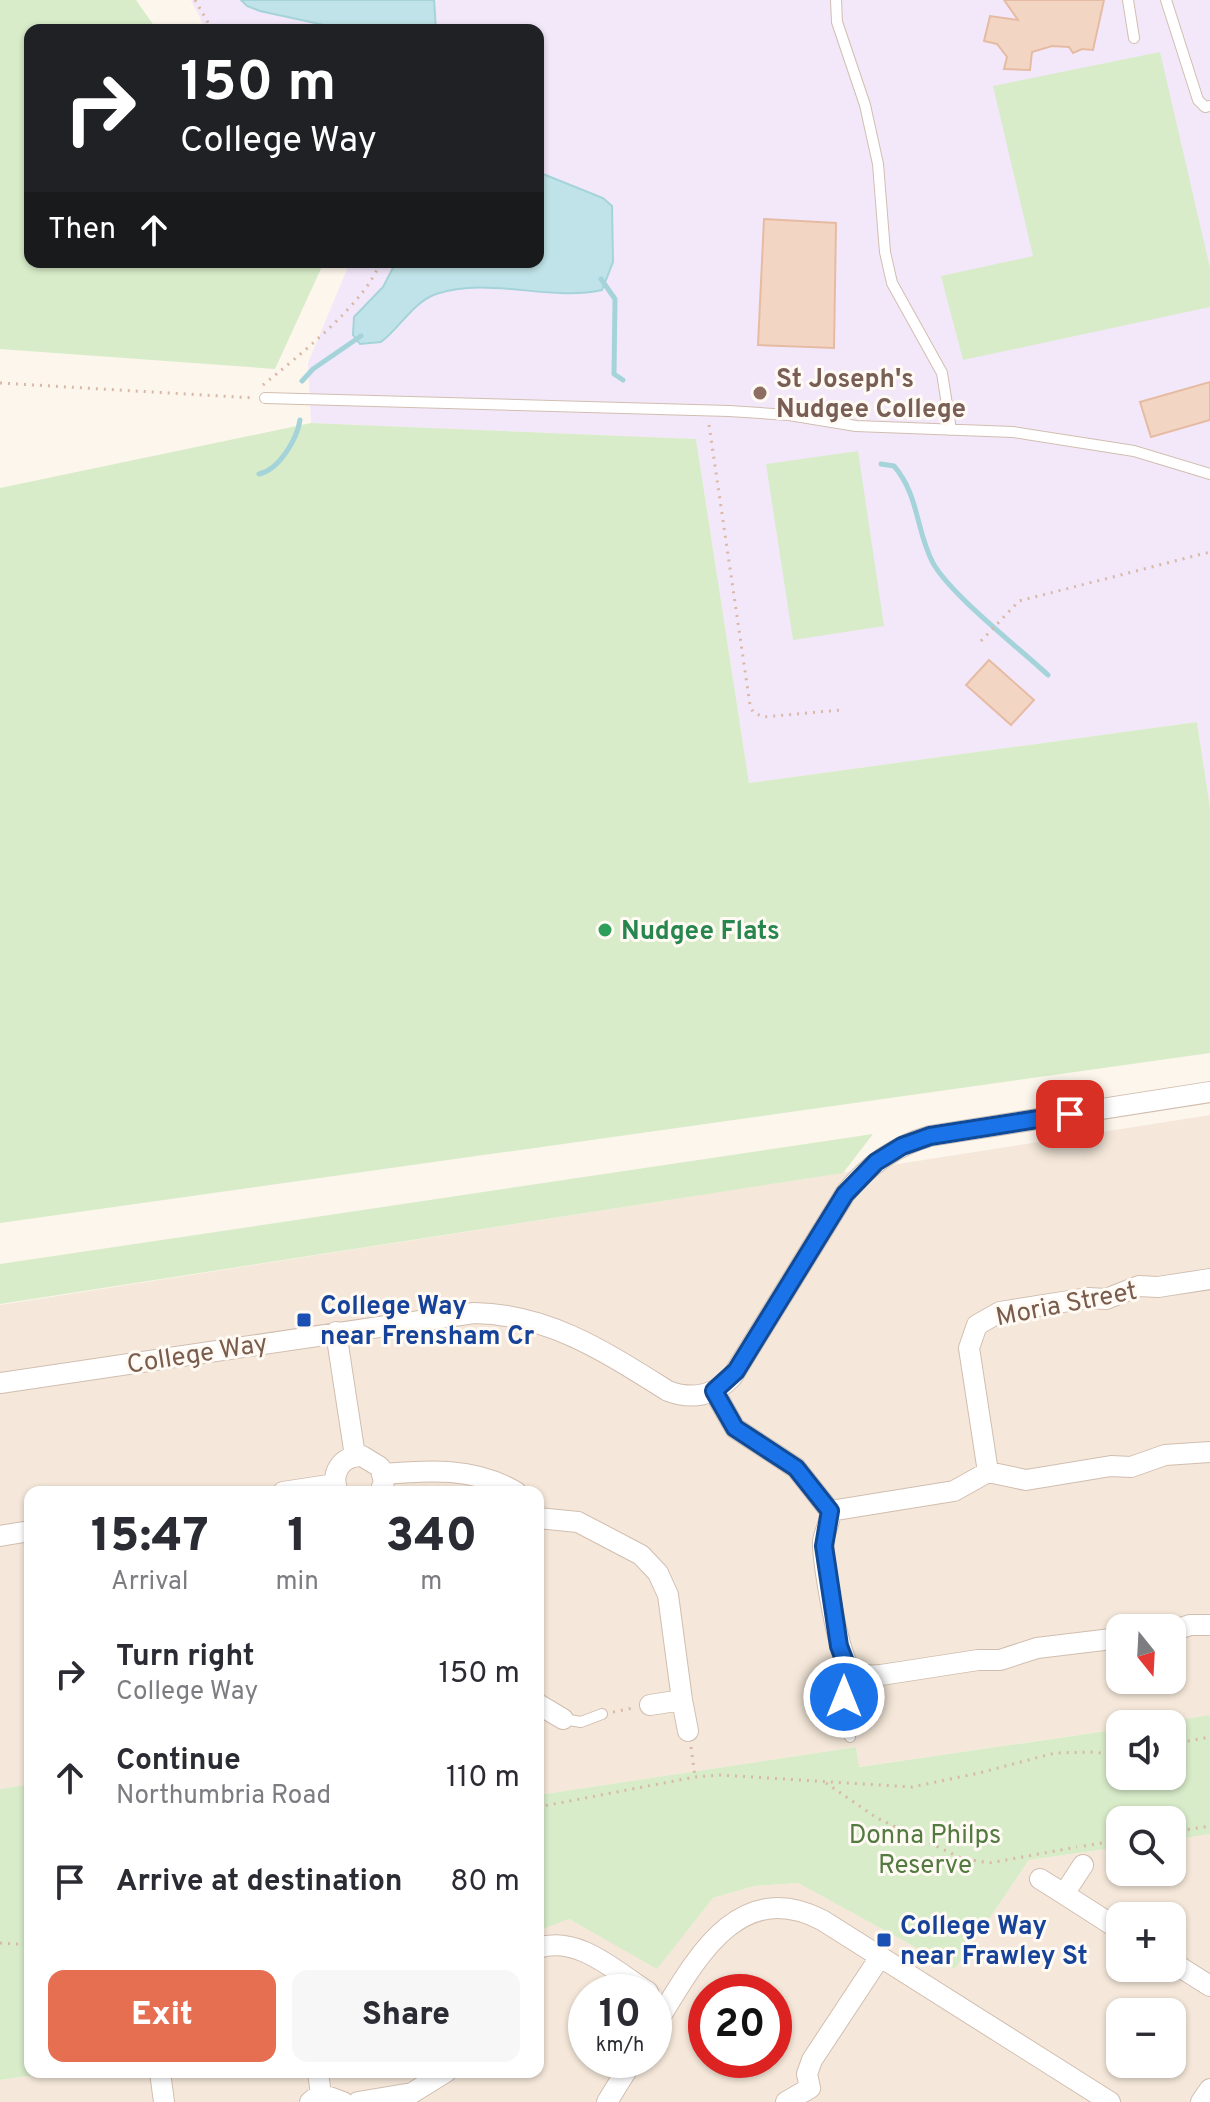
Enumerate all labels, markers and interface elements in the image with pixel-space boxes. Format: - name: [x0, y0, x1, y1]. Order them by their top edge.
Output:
- text: 150 m: [180, 50, 336, 120]
- icon: right: [48, 56, 152, 160]
- text: College Way: [180, 119, 377, 165]
- icon: ahead: [132, 208, 176, 252]
- text: Then: [48, 212, 116, 249]
- place label: St Joseph's Nudgee College: [776, 364, 966, 427]
- marker: St Joseph's Nudgee College: [751, 384, 769, 402]
- place label: Nudgee Flats: [621, 916, 780, 949]
- marker: Nudgee Flats: [596, 921, 614, 939]
- pin: [1036, 1080, 1104, 1148]
- icon: arrive: [1048, 1092, 1092, 1136]
- street label: Moria Street: [993, 1276, 1140, 1335]
- place label: College Way near Frensham Cr: [320, 1291, 535, 1354]
- marker: College Way near Frensham Cr: [295, 1311, 313, 1329]
- street label: College Way: [125, 1328, 270, 1383]
- text: 15:47: [91, 1508, 209, 1568]
- text: 1: [287, 1508, 307, 1568]
- text: 340: [385, 1508, 477, 1568]
- text: Arrival: [111, 1566, 189, 1599]
- text: min: [276, 1566, 319, 1599]
- text: m: [420, 1566, 442, 1599]
- north arrow: [1106, 1614, 1186, 1694]
- map controls: [1106, 1614, 1186, 2078]
- text: Turn right: [116, 1639, 254, 1676]
- icon: right: [48, 1652, 92, 1696]
- position arrow: [802, 1655, 886, 1739]
- text: 150 m: [439, 1656, 520, 1693]
- text: College Way: [116, 1676, 258, 1709]
- button: sound: [1106, 1710, 1186, 1790]
- text: Continue: [116, 1743, 241, 1780]
- icon: ahead: [48, 1756, 92, 1800]
- text: 110 m: [446, 1760, 520, 1797]
- text: Northumbria Road: [116, 1780, 331, 1813]
- button: search: [1106, 1806, 1186, 1886]
- park label: Donna Philps Reserve: [849, 1820, 1001, 1883]
- icon: arrive: [48, 1860, 92, 1904]
- text: Arrive at destination: [116, 1864, 402, 1901]
- text: 80 m: [450, 1864, 520, 1901]
- button: +: [1106, 1902, 1186, 1982]
- place label: College Way near Frawley St: [900, 1911, 1088, 1974]
- marker: College Way near Frawley St: [875, 1931, 893, 1949]
- button: Exit: [48, 1970, 276, 2062]
- button: Share: [292, 1970, 520, 2062]
- speed limit sign: 20: [688, 1974, 792, 2078]
- text: 10: [599, 1991, 641, 2041]
- button: −: [1106, 1998, 1186, 2078]
- text: km/h: [596, 2033, 644, 2059]

